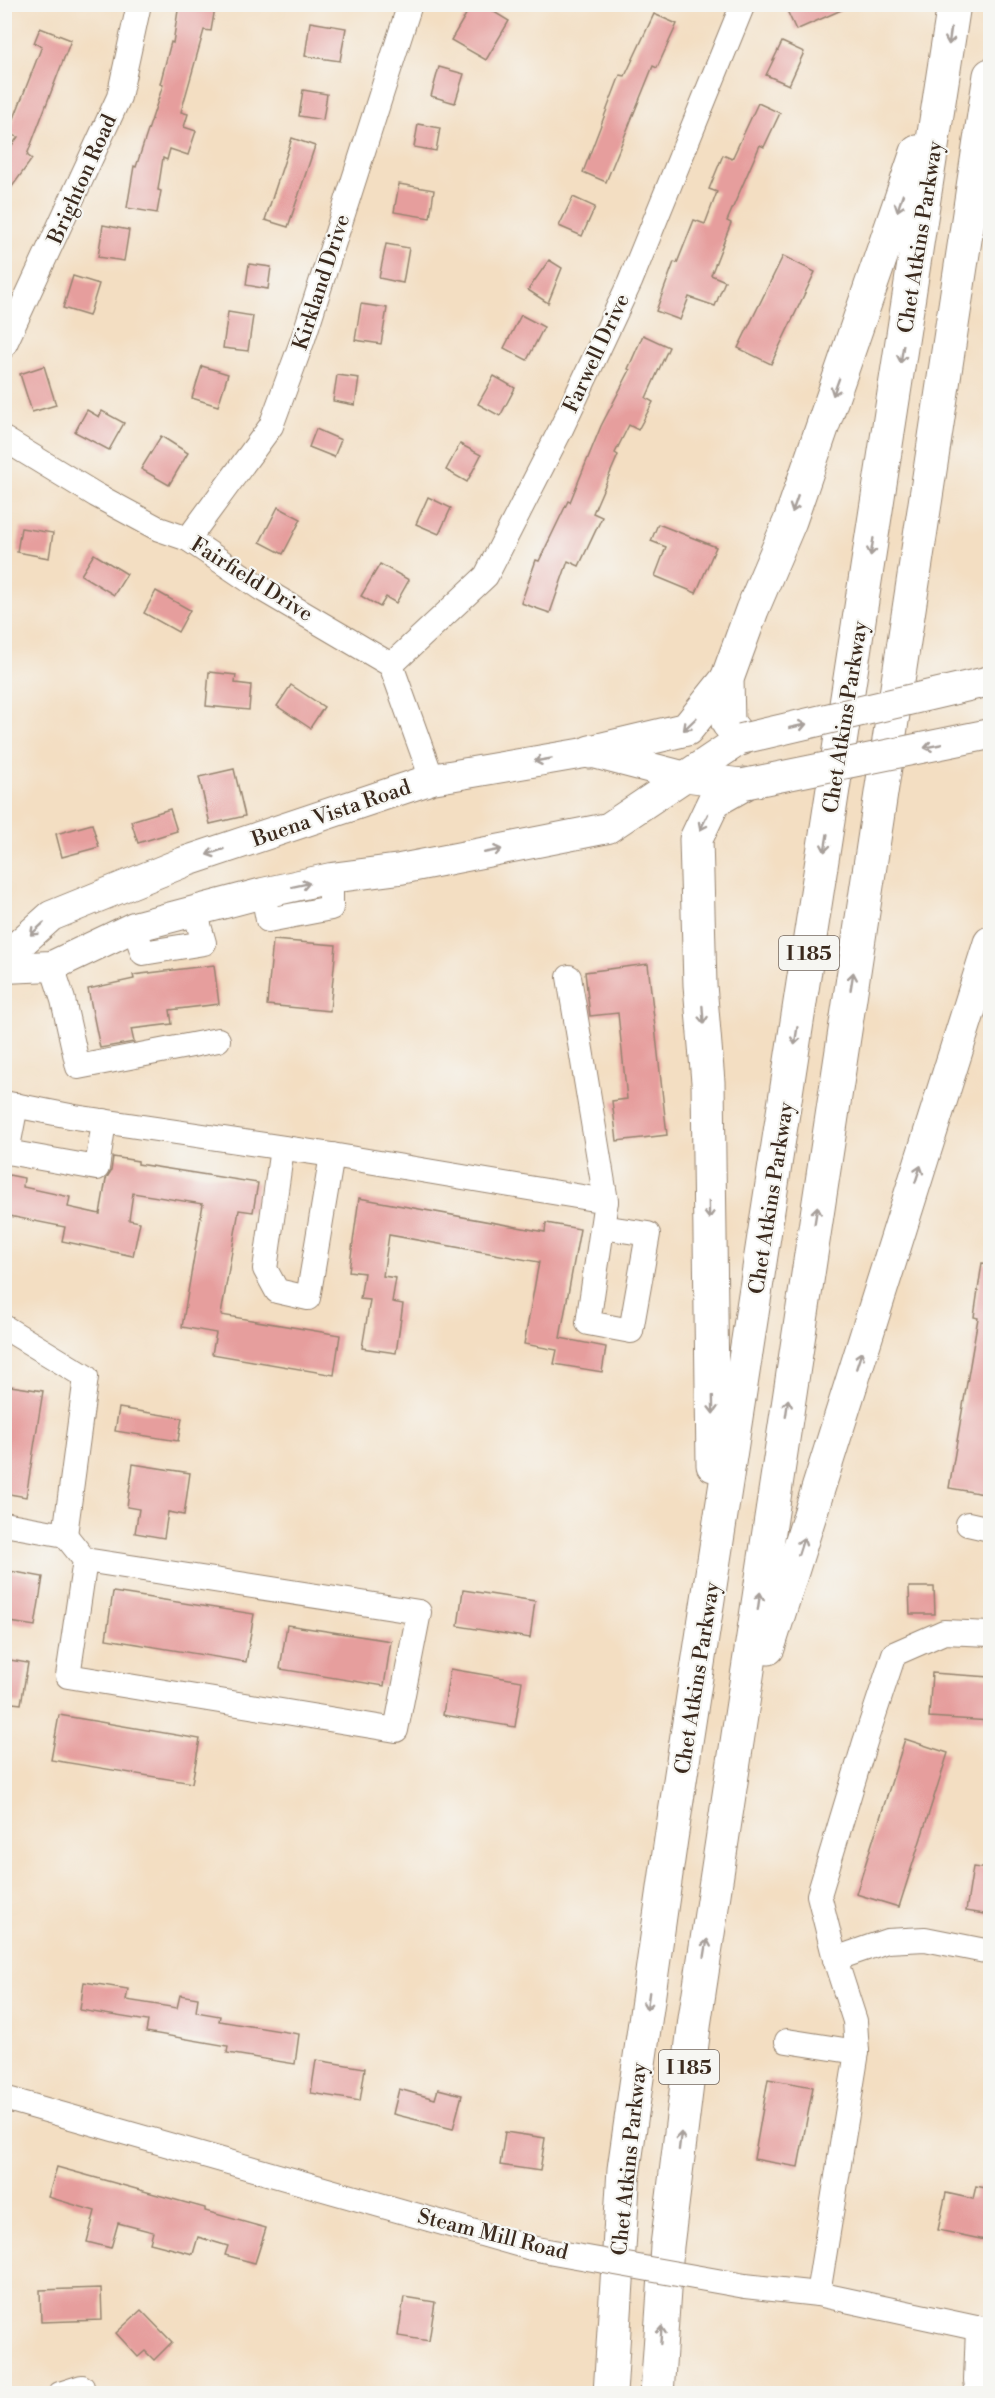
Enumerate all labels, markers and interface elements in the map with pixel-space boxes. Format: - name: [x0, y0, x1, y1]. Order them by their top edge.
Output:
- one-way arrow: [944, 26, 955, 46]
- street label: Brighton Road: [42, 111, 123, 249]
- street label: Chet Atkins Parkway: [893, 139, 949, 335]
- one-way arrow: [894, 193, 905, 212]
- street label: Kirkland Drive: [288, 211, 356, 353]
- street label: Farwell Drive: [558, 290, 636, 417]
- one-way arrow: [896, 344, 907, 363]
- one-way arrow: [830, 377, 841, 396]
- one-way arrow: [789, 494, 800, 513]
- street label: Fairfield Drive: [186, 532, 317, 628]
- one-way arrow: [866, 536, 877, 556]
- street label: Chet Atkins Parkway: [818, 619, 874, 815]
- one-way arrow: [683, 717, 698, 731]
- one-way arrow: [789, 719, 808, 731]
- one-way arrow: [924, 741, 943, 752]
- one-way arrow: [534, 755, 554, 766]
- street label: Buena Vista Road: [248, 775, 414, 854]
- one-way arrow: [697, 813, 709, 831]
- one-way arrow: [820, 833, 831, 852]
- one-way arrow: [482, 845, 502, 856]
- one-way arrow: [206, 848, 225, 859]
- one-way arrow: [290, 879, 310, 890]
- one-way arrow: [29, 921, 44, 936]
- road number: I 185: [779, 936, 839, 970]
- one-way arrow: [847, 971, 858, 991]
- one-way arrow: [697, 1005, 708, 1025]
- one-way arrow: [791, 1025, 802, 1045]
- street label: Chet Atkins Parkway: [744, 1100, 800, 1296]
- one-way arrow: [913, 1165, 924, 1184]
- one-way arrow: [704, 1200, 715, 1220]
- one-way arrow: [811, 1206, 822, 1225]
- one-way arrow: [854, 1351, 865, 1370]
- one-way arrow: [707, 1395, 719, 1415]
- one-way arrow: [781, 1398, 792, 1418]
- one-way arrow: [796, 1537, 807, 1556]
- street label: Chet Atkins Parkway: [670, 1580, 726, 1776]
- one-way arrow: [754, 1591, 765, 1611]
- one-way arrow: [701, 1939, 712, 1958]
- one-way arrow: [642, 1990, 653, 2010]
- road number: I 185: [659, 2050, 719, 2084]
- street label: Chet Atkins Parkway: [607, 2060, 653, 2257]
- one-way arrow: [675, 2132, 686, 2152]
- street label: Steam Mill Road: [415, 2204, 571, 2266]
- one-way arrow: [656, 2326, 667, 2346]

